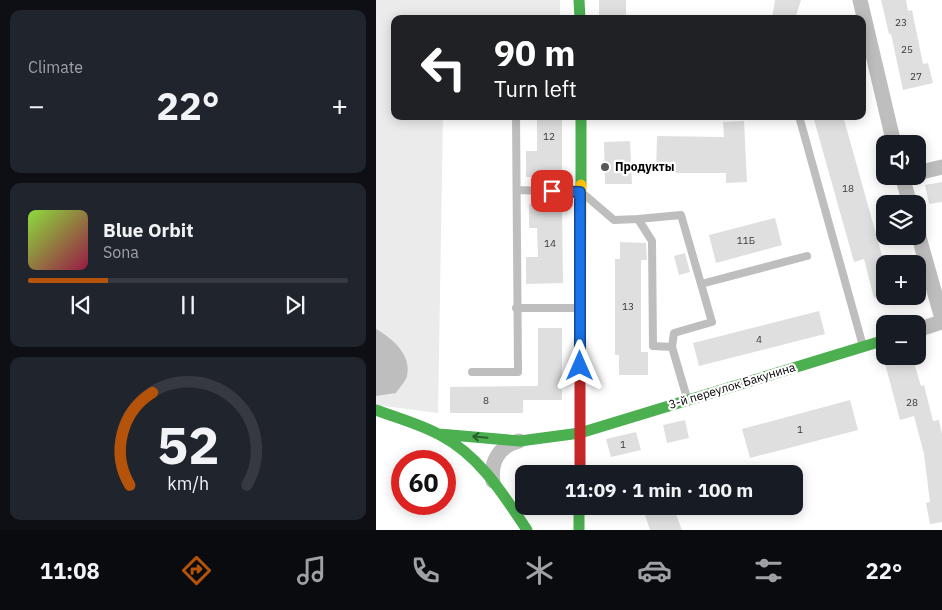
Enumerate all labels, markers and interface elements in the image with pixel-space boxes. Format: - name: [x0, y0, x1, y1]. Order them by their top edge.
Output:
- house number: 23: [895, 16, 907, 29]
- text: 90 m: [494, 30, 576, 76]
- icon: left: [411, 35, 476, 100]
- house number: 25: [901, 43, 913, 56]
- text: Climate: [28, 57, 83, 77]
- house number: 27: [910, 70, 922, 83]
- text: Turn left: [494, 74, 577, 103]
- text: 22°: [156, 81, 220, 130]
- text: −: [28, 87, 45, 124]
- text: +: [331, 87, 348, 124]
- house number: 12: [543, 130, 555, 143]
- map controls: [876, 135, 926, 365]
- button: sound: [876, 135, 926, 185]
- place label: Продукты: [615, 159, 674, 174]
- marker: Продукты: [599, 161, 611, 173]
- pin: [531, 170, 573, 212]
- icon: arrive: [538, 177, 566, 205]
- house number: 18: [842, 182, 854, 195]
- button: layers: [876, 195, 926, 245]
- text: Blue Orbit: [103, 218, 193, 242]
- house number: 11Б: [737, 234, 755, 247]
- house number: 14: [544, 237, 556, 250]
- text: Sona: [103, 242, 139, 262]
- button: +: [876, 255, 926, 305]
- icon: previous: [67, 291, 95, 319]
- icon: pause: [174, 291, 202, 319]
- icon: next: [281, 291, 309, 319]
- house number: 13: [622, 300, 634, 313]
- button: −: [876, 315, 926, 365]
- house number: 4: [756, 333, 762, 346]
- position arrow: [553, 339, 605, 391]
- street label: 3-й переулок Бакунина: [667, 359, 798, 412]
- house number: 8: [483, 394, 489, 407]
- house number: 28: [906, 396, 918, 409]
- text: 52: [157, 411, 219, 478]
- house number: 1: [797, 423, 803, 436]
- one-way arrow: [472, 433, 488, 442]
- house number: 1: [620, 438, 626, 451]
- speed limit sign: 60: [391, 450, 456, 515]
- text: km/h: [167, 472, 209, 495]
- text: 11:09 · 1 min · 100 m: [565, 478, 753, 502]
- icon: directions: [179, 553, 214, 588]
- icon: music: [294, 553, 329, 588]
- icon: phone: [408, 553, 443, 588]
- icon: climate: [522, 553, 557, 588]
- icon: car: [637, 553, 672, 588]
- icon: filters: [751, 553, 786, 588]
- text: 11:08: [40, 556, 100, 585]
- text: 22°: [865, 556, 902, 585]

